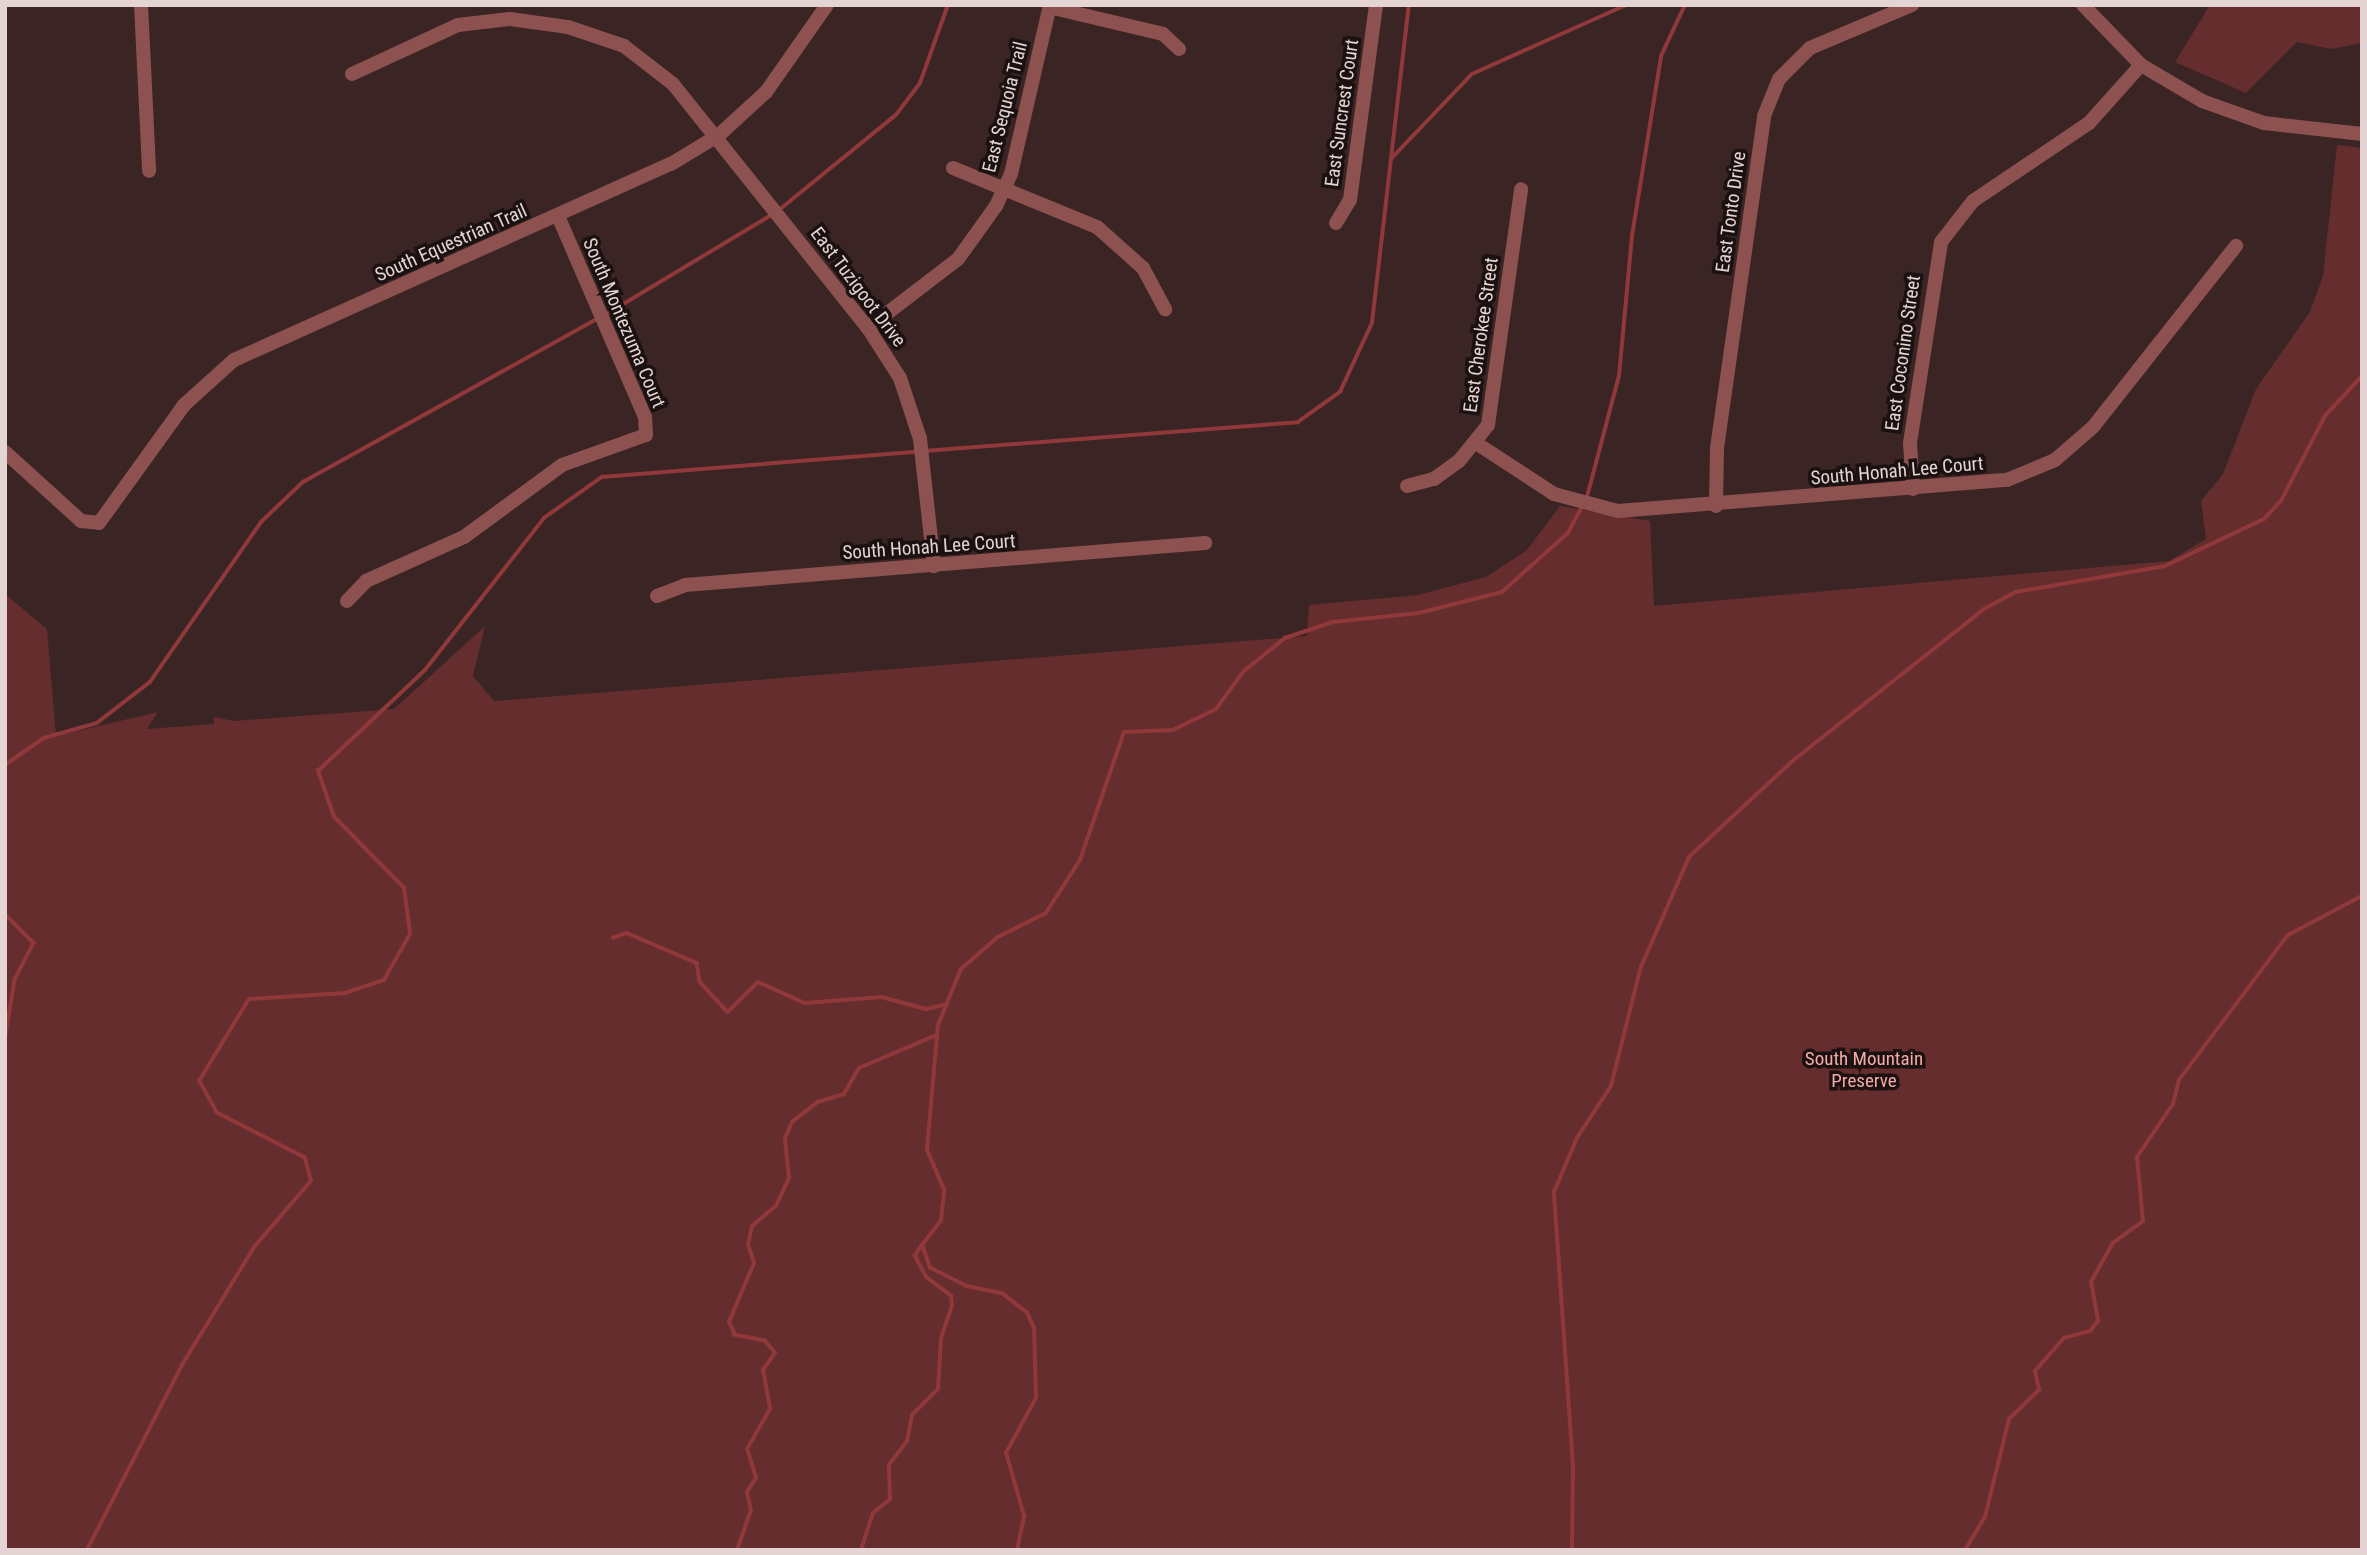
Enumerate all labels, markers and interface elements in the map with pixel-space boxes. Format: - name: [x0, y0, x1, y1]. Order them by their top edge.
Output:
- street label: East Suncrest Court: [1320, 38, 1364, 188]
- street label: East Sequoia Trail: [978, 39, 1032, 175]
- street label: East Tonto Drive: [1711, 150, 1751, 274]
- street label: South Equestrian Trail: [371, 199, 531, 287]
- street label: East Tuzigoot Drive: [805, 222, 911, 352]
- street label: South Montezuma Court: [578, 235, 670, 411]
- street label: East Cherokee Street: [1459, 256, 1503, 414]
- street label: East Coconino Street: [1881, 274, 1925, 432]
- street label: South Honah Lee Court: [1810, 452, 1984, 490]
- street label: South Honah Lee Court: [842, 530, 1016, 564]
- park label: South Mountain Preserve: [1805, 1048, 1923, 1092]

